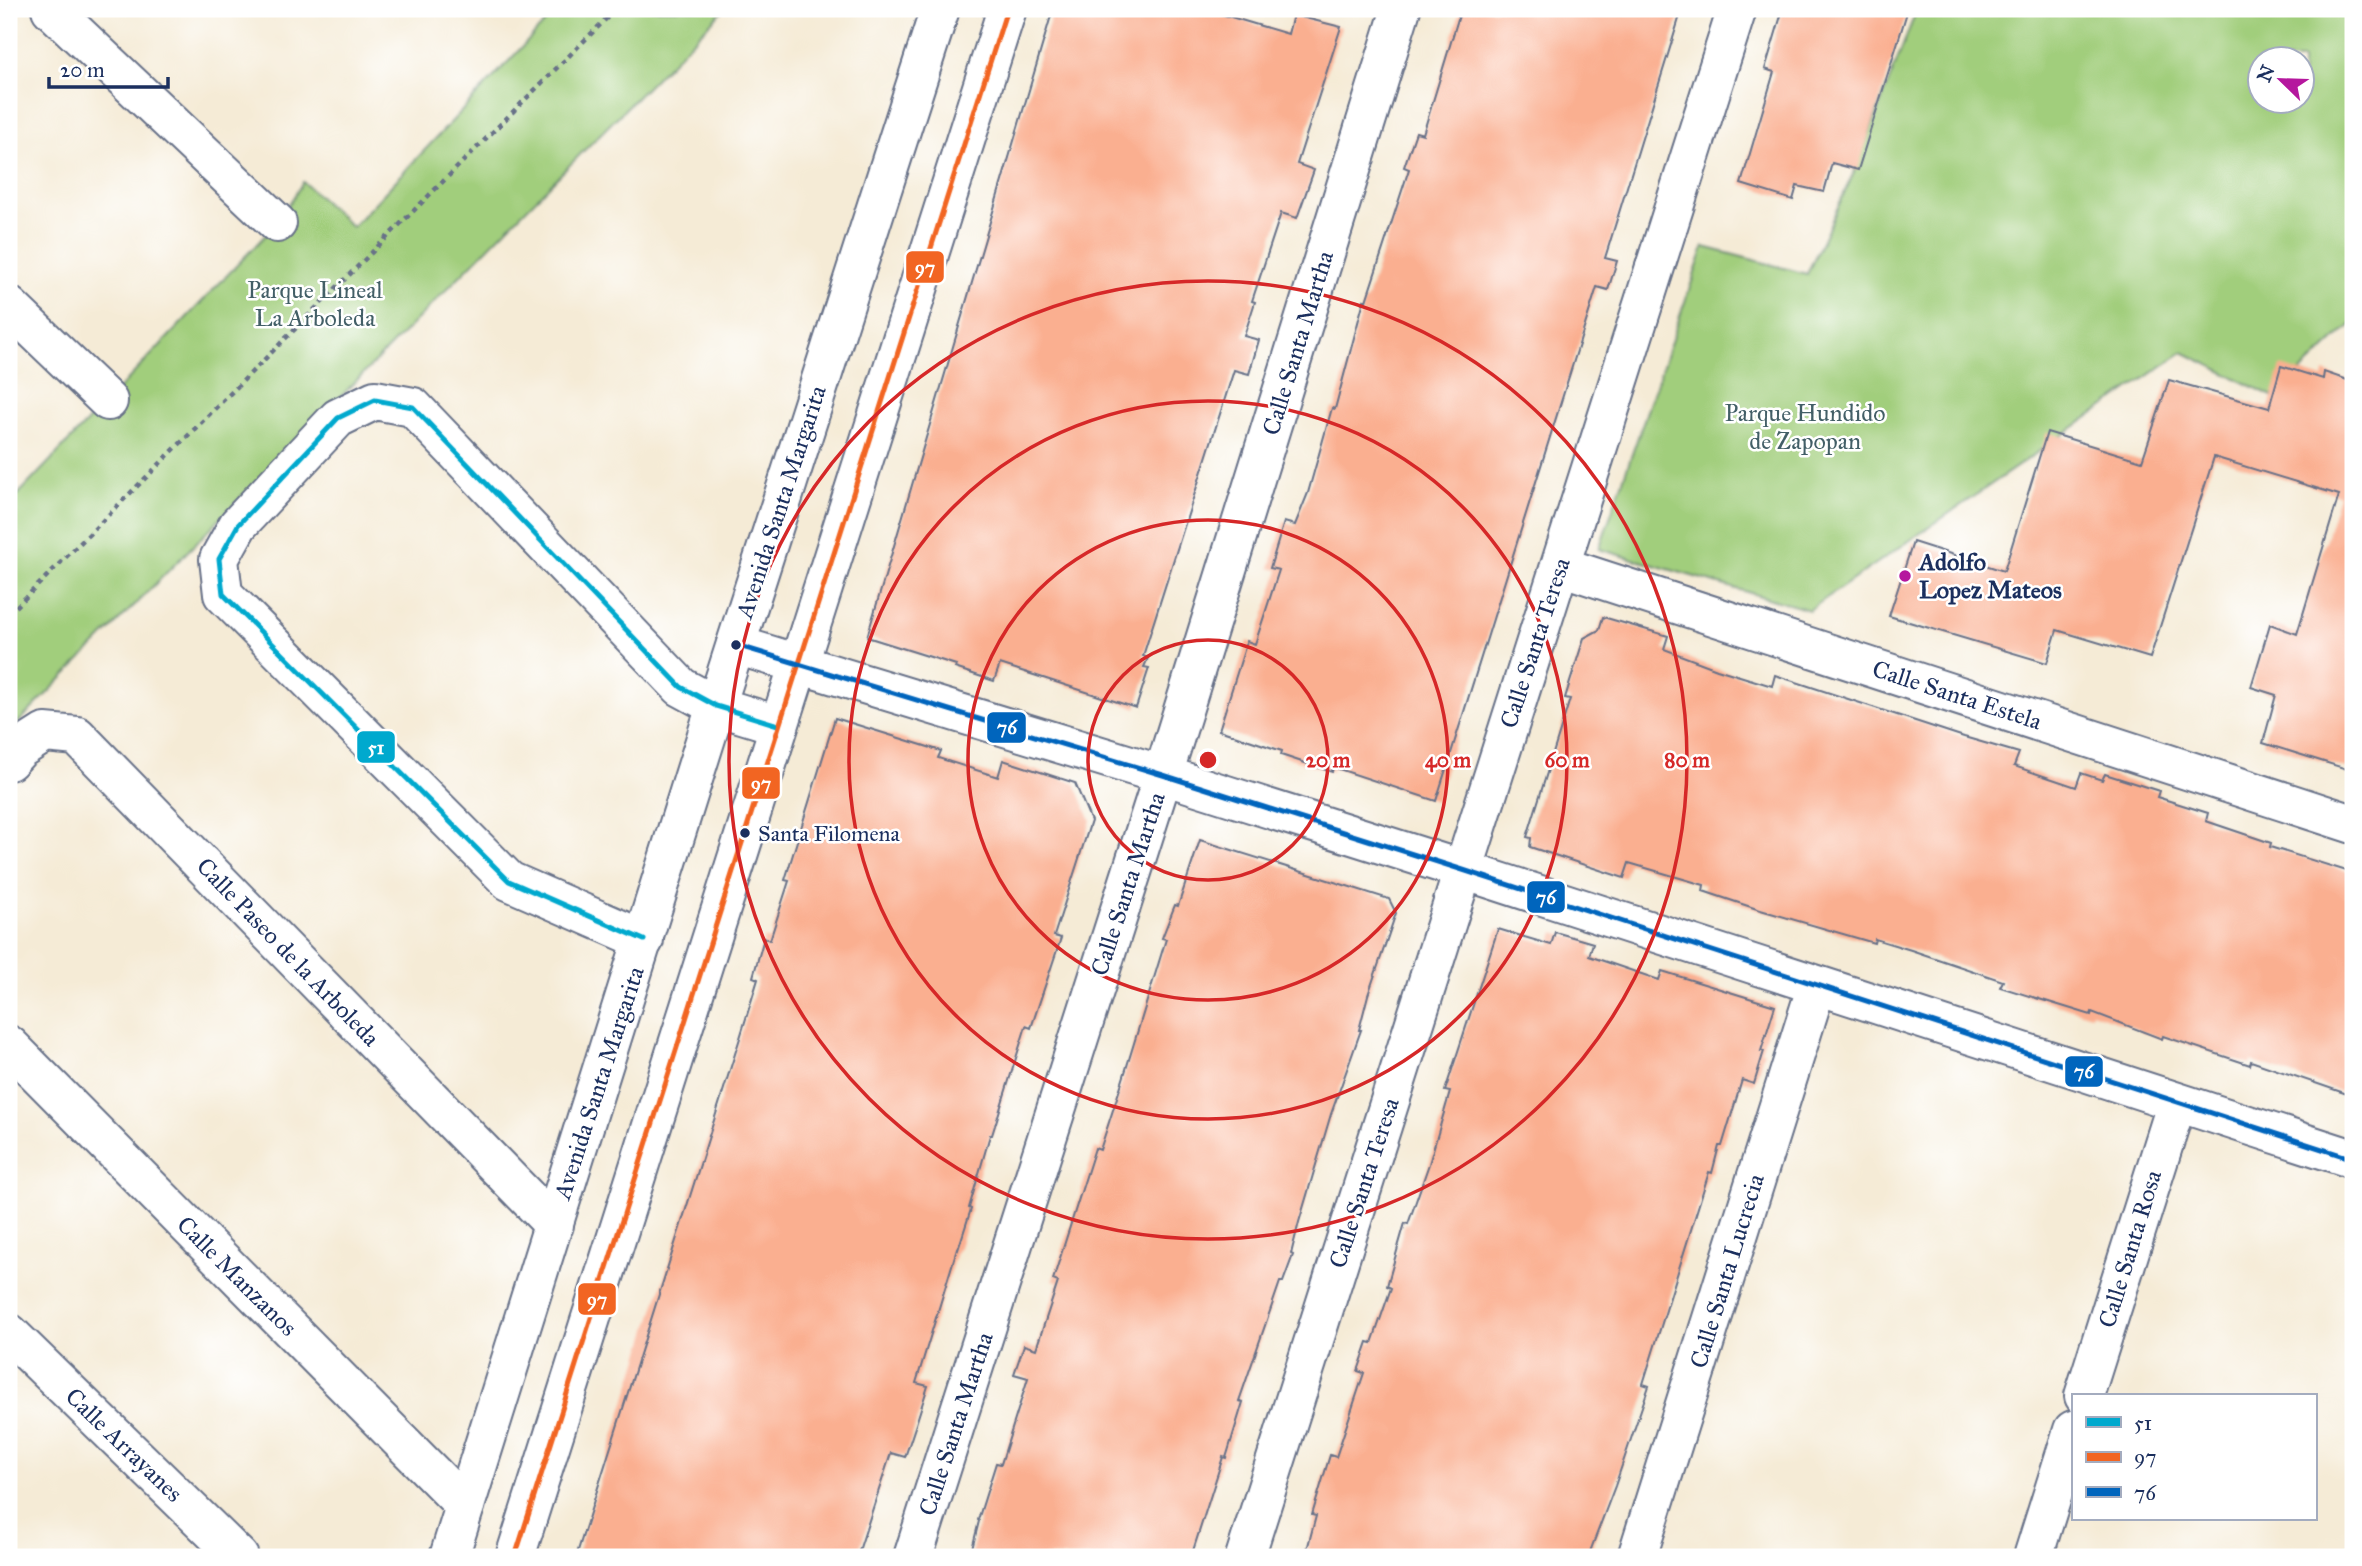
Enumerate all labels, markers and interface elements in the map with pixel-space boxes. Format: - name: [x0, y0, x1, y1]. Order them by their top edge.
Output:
- scale bar: [49, 46, 168, 90]
- north arrow: [2246, 46, 2316, 116]
- text: 20 m: [60, 57, 105, 83]
- text: N: [2252, 62, 2280, 85]
- street label: Calle Santa Martha: [1256, 246, 1341, 439]
- line badge: 97: [905, 250, 945, 284]
- text: 97: [915, 256, 935, 280]
- park label: Parque Lineal La Arboleda: [247, 275, 383, 333]
- street label: Avenida Santa Margarita: [729, 381, 833, 623]
- park label: Parque Hundido de Zapopan: [1725, 398, 1885, 456]
- place label: Adolfo Lopez Mateos: [1917, 547, 2062, 605]
- street label: Calle Santa Teresa: [1493, 553, 1577, 732]
- marker: Adolfo Lopez Mateos: [1897, 568, 1913, 584]
- unlabelled marker: [729, 638, 743, 652]
- street label: Calle Santa Estela: [1869, 654, 2046, 737]
- line badge: 76: [986, 711, 1027, 744]
- text: 76: [997, 716, 1018, 739]
- line badge: 51: [356, 730, 396, 764]
- text: 51: [368, 736, 385, 759]
- text: 20 m: [1306, 747, 1351, 773]
- text: 40 m: [1425, 747, 1471, 773]
- text: 60 m: [1544, 747, 1590, 773]
- text: 80 m: [1664, 747, 1710, 773]
- centre of rings: [1196, 748, 1220, 772]
- line badge: 97: [741, 766, 781, 800]
- text: 97: [751, 772, 771, 796]
- street label: Calle Santa Martha: [1084, 788, 1172, 979]
- place label: Santa Filomena: [758, 820, 901, 847]
- marker: Santa Filomena: [738, 826, 752, 840]
- street label: Calle Paseo de la Arboleda: [190, 851, 386, 1053]
- line badge: 76: [1526, 880, 1566, 914]
- text: 76: [1536, 886, 1557, 909]
- street label: Avenida Santa Margarita: [547, 962, 651, 1204]
- line badge: 76: [2064, 1055, 2104, 1088]
- text: 76: [2074, 1060, 2095, 1083]
- street label: Calle Santa Teresa: [1322, 1093, 1406, 1272]
- street label: Calle Santa Rosa: [2092, 1166, 2168, 1331]
- street label: Calle Santa Lucrecia: [1683, 1169, 1771, 1372]
- street label: Calle Manzanos: [171, 1210, 303, 1342]
- line badge: 97: [577, 1282, 617, 1316]
- text: 97: [587, 1288, 607, 1312]
- street label: Calle Santa Martha: [912, 1328, 1000, 1519]
- street label: Calle Arrayanes: [59, 1382, 189, 1508]
- legend: [2072, 1394, 2316, 1520]
- text: 51: [2134, 1410, 2152, 1436]
- text: 97: [2134, 1444, 2157, 1470]
- text: 76: [2134, 1480, 2157, 1506]

